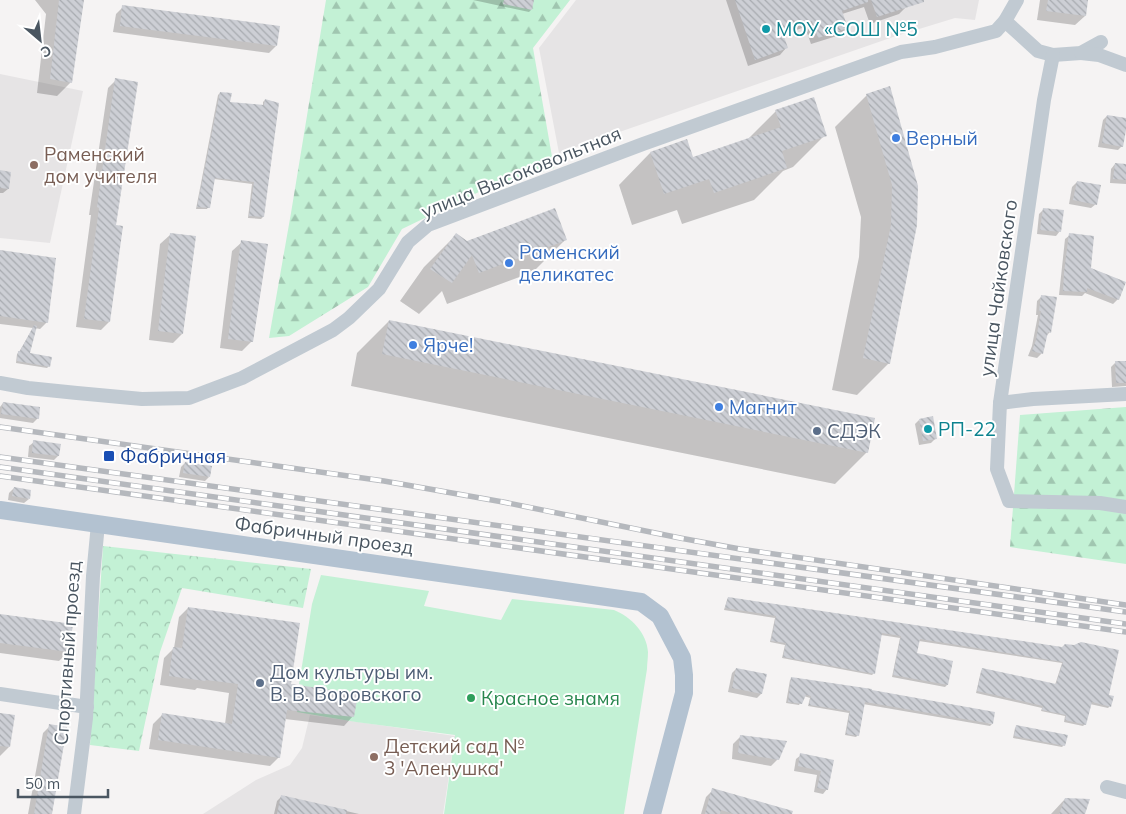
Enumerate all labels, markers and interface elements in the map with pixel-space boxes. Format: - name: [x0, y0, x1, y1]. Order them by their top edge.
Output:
- north arrow: [15, 15, 65, 65]
- place label: МОУ «СОШ №5: [776, 17, 918, 41]
- marker: МОУ «СОШ №5: [760, 23, 772, 35]
- text: С: [38, 41, 55, 62]
- street label: улица Высоковольтная: [417, 121, 625, 223]
- place label: Верный: [906, 126, 978, 150]
- marker: Верный: [890, 132, 902, 144]
- place label: Раменский дом учителя: [44, 142, 157, 188]
- marker: Раменский дом учителя: [28, 159, 40, 171]
- street label: улица Чайковского: [974, 198, 1022, 378]
- place label: Раменский деликатес: [519, 240, 620, 286]
- marker: Раменский деликатес: [503, 257, 515, 269]
- place label: Ярче!: [423, 333, 473, 357]
- marker: Ярче!: [407, 339, 419, 351]
- place label: Магнит: [729, 395, 797, 419]
- marker: Магнит: [713, 401, 725, 413]
- place label: РП-22: [938, 417, 996, 441]
- place label: СДЭК: [827, 419, 881, 443]
- marker: РП-22: [922, 423, 934, 435]
- marker: СДЭК: [811, 425, 823, 437]
- place label: Фабричная: [120, 444, 226, 468]
- marker: Фабричная: [102, 449, 116, 463]
- street label: Фабричный проезд: [233, 511, 415, 559]
- street label: Спортивный проезд: [49, 559, 85, 746]
- place label: Дом культуры им. В. В. Воровского: [270, 660, 433, 706]
- marker: Дом культуры им. В. В. Воровского: [254, 677, 266, 689]
- place label: Красное знамя: [481, 686, 620, 710]
- marker: Красное знамя: [465, 692, 477, 704]
- place label: Детский сад № 3 'Аленушка': [384, 734, 524, 780]
- marker: Детский сад № 3 'Аленушка': [368, 751, 380, 763]
- scale bar: [18, 766, 108, 798]
- text: 50 m: [25, 774, 60, 793]

